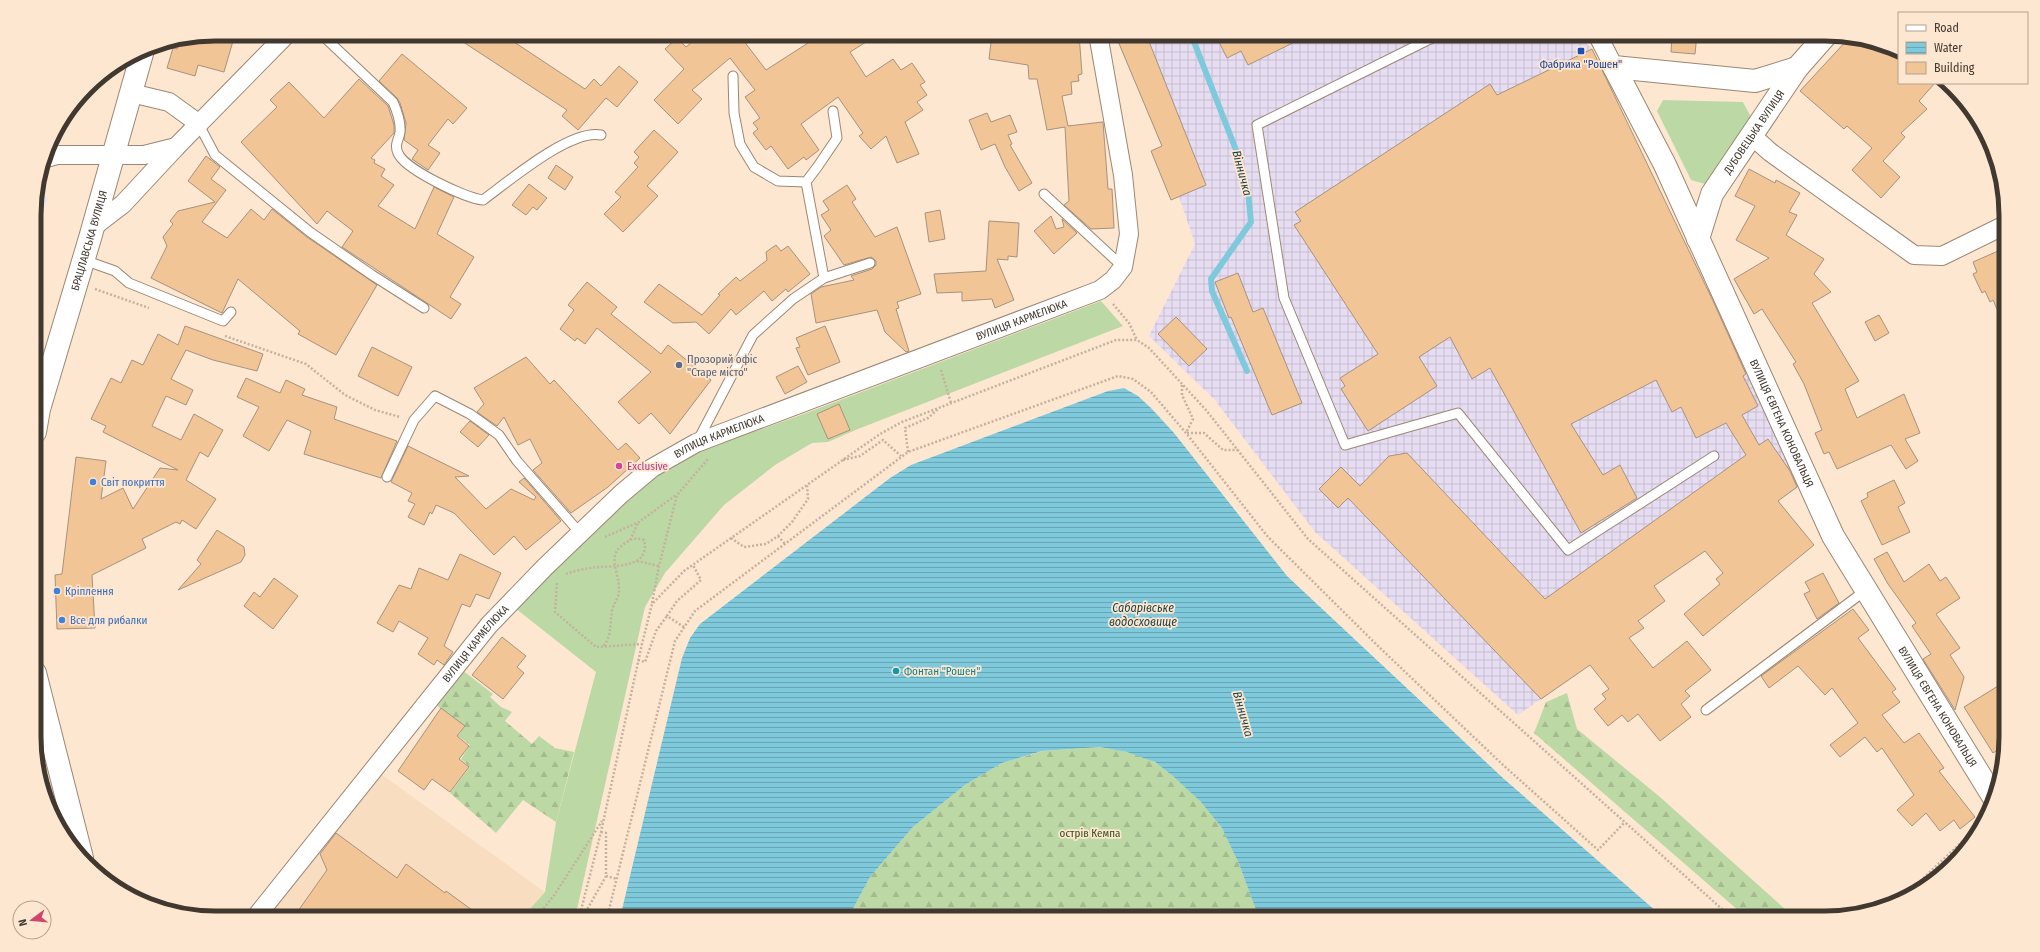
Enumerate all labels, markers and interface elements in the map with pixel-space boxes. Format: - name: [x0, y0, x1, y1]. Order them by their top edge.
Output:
- legend: [1898, 12, 2028, 84]
- text: Road: [1934, 21, 1959, 35]
- text: Water: [1934, 41, 1963, 55]
- marker: Фабрика "Рошен": [1576, 46, 1586, 56]
- place label: Фабрика "Рошен": [1540, 58, 1622, 71]
- text: Building: [1934, 61, 1975, 75]
- street label: ДУБОВЕЦЬКА ВУЛИЦЯ: [1721, 88, 1787, 178]
- water label: Вінничка: [1229, 149, 1255, 197]
- street label: БРАЦЛАВСЬКА ВУЛИЦЯ: [69, 189, 110, 292]
- street label: ВУЛИЦЯ КАРМЕЛЮКА: [974, 297, 1069, 343]
- place label: Прозорий офіс "Старе місто": [687, 353, 758, 379]
- street label: ВУЛИЦЯ ЄВГЕНА КОНОВАЛЬЦЯ: [1747, 357, 1816, 490]
- marker: Прозорий офіс "Старе місто": [674, 360, 684, 370]
- street label: ВУЛИЦЯ КАРМЕЛЮКА: [672, 412, 766, 461]
- place label: Exclusive: [627, 460, 668, 473]
- marker: Exclusive: [614, 461, 624, 471]
- place label: Світ покриття: [101, 476, 165, 489]
- marker: Світ покриття: [88, 477, 98, 487]
- place label: Кріплення: [65, 585, 114, 598]
- marker: Кріплення: [52, 586, 62, 596]
- water label: Сабарівське водосховище: [1109, 601, 1177, 629]
- street label: ВУЛИЦЯ КАРМЕЛЮКА: [440, 602, 512, 685]
- place label: Все для рибалки: [70, 614, 147, 627]
- marker: Все для рибалки: [57, 615, 67, 625]
- street label: ВУЛИЦЯ ЄВГЕНА КОНОВАЛЬЦЯ: [1895, 644, 1979, 770]
- place label: Фонтан "Рошен": [904, 665, 980, 678]
- marker: Фонтан "Рошен": [891, 666, 901, 676]
- water label: Вінничка: [1230, 690, 1256, 738]
- park label: острів Кемпа: [1060, 827, 1120, 840]
- north arrow: [12, 900, 52, 940]
- text: N: [16, 918, 30, 928]

